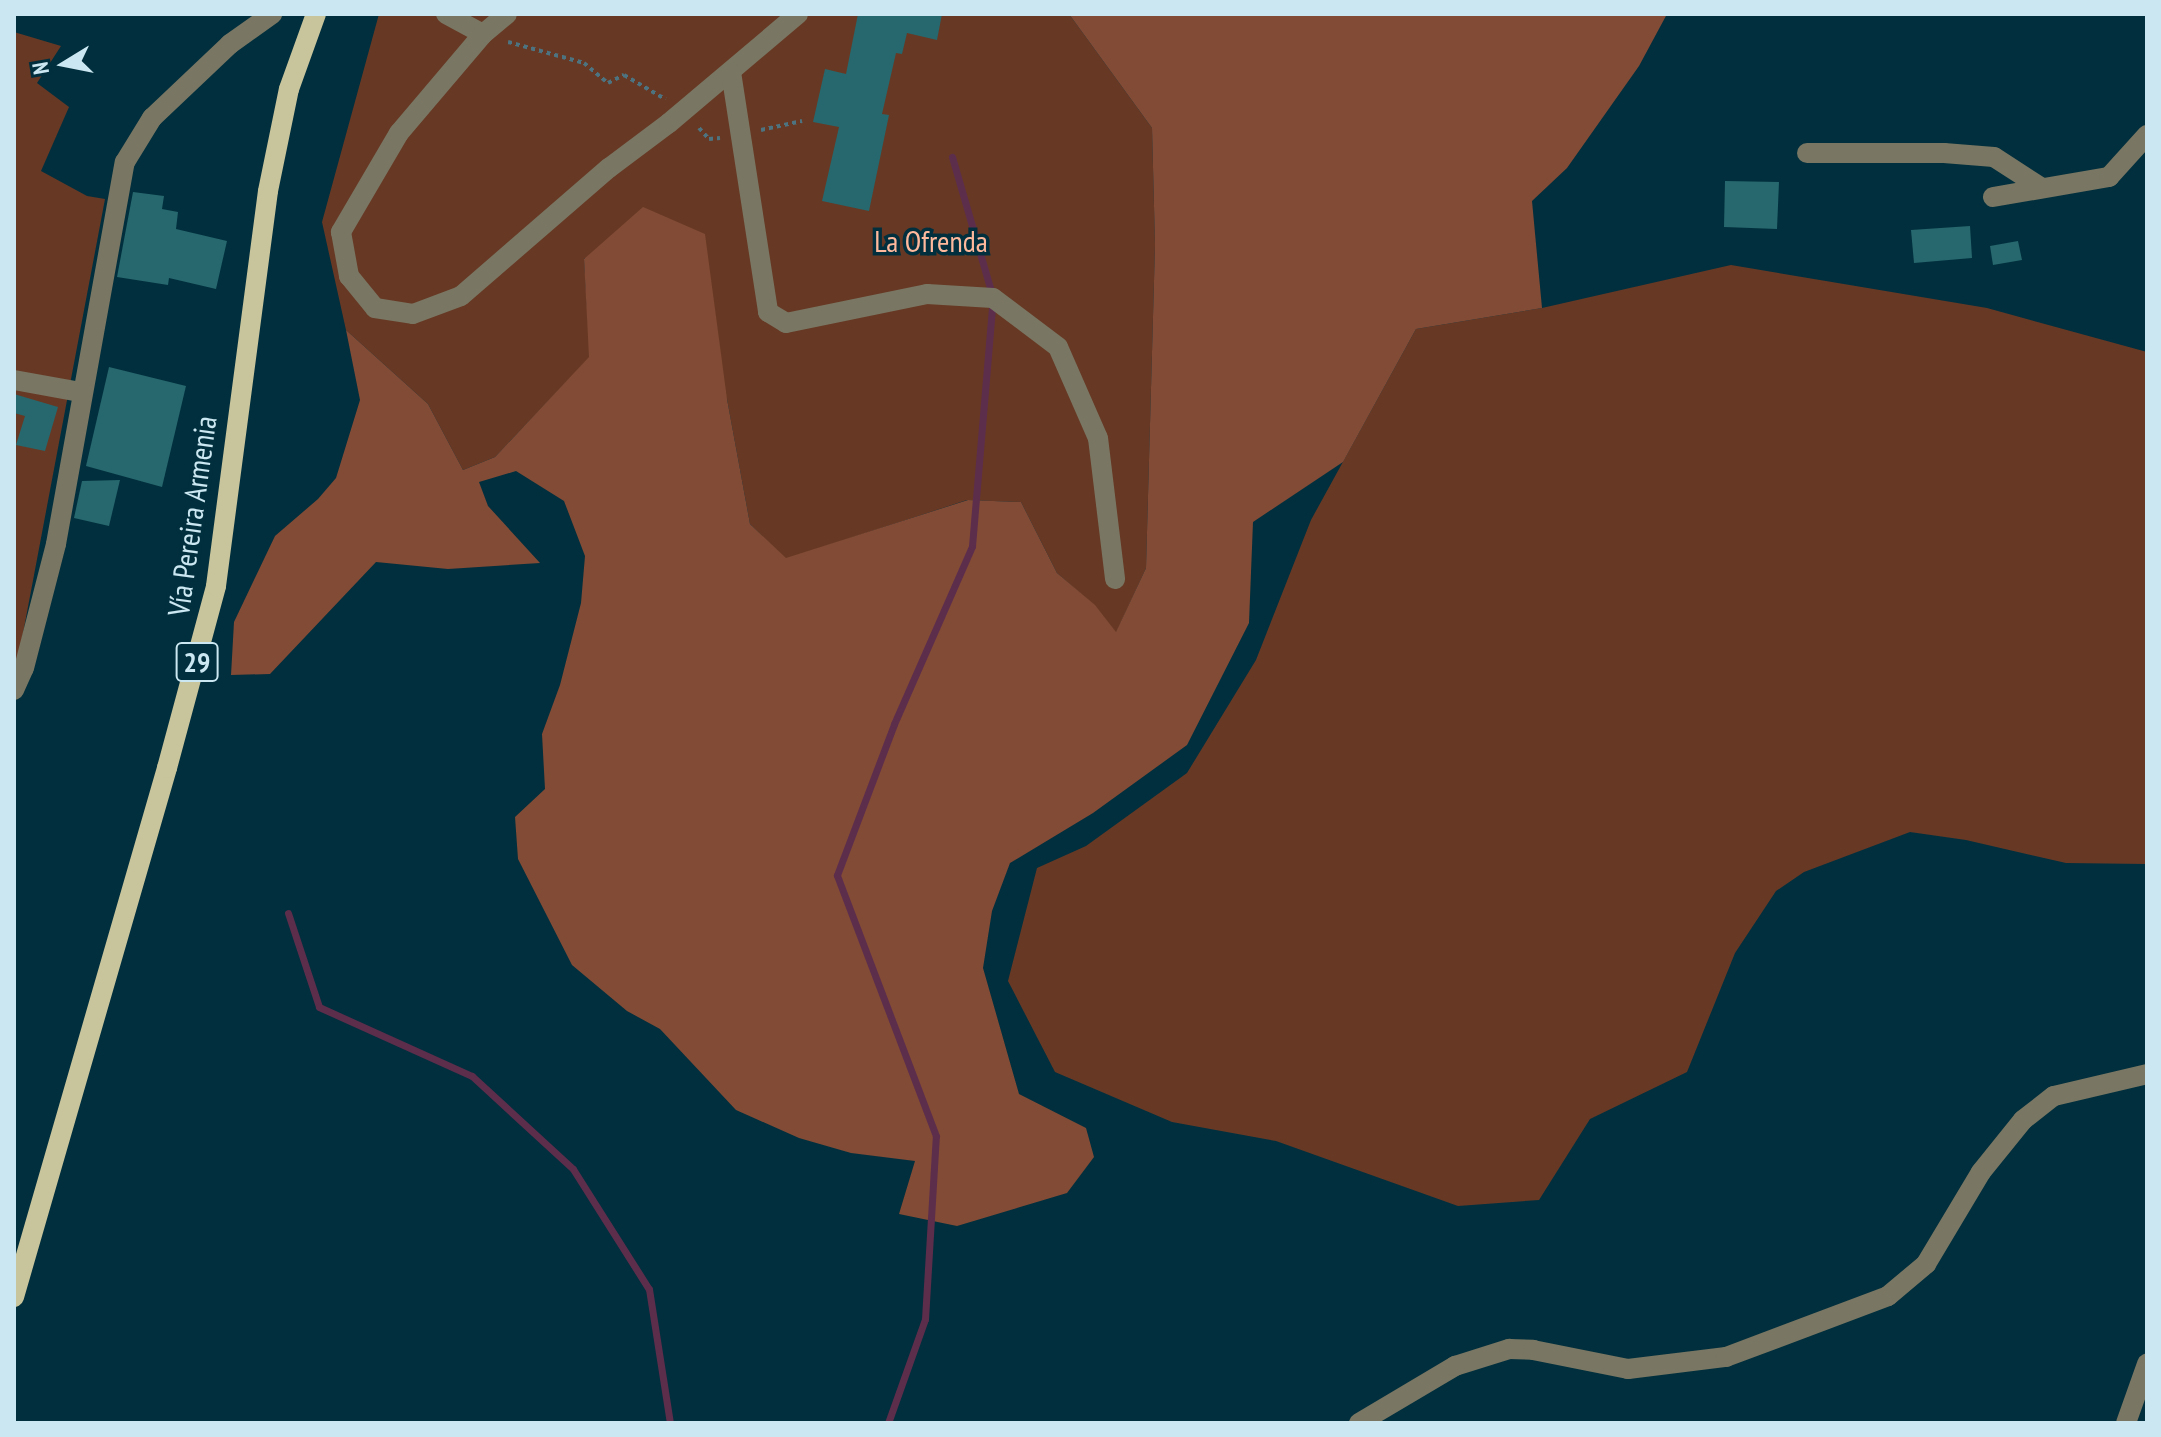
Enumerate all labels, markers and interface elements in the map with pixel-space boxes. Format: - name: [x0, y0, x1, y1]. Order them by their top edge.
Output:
- north arrow: [24, 24, 104, 104]
- text: N: [26, 60, 55, 76]
- park label: La Ofrenda: [874, 223, 988, 259]
- street label: Vía Pereira Armenia: [160, 413, 224, 619]
- road number: 29: [175, 638, 219, 686]

